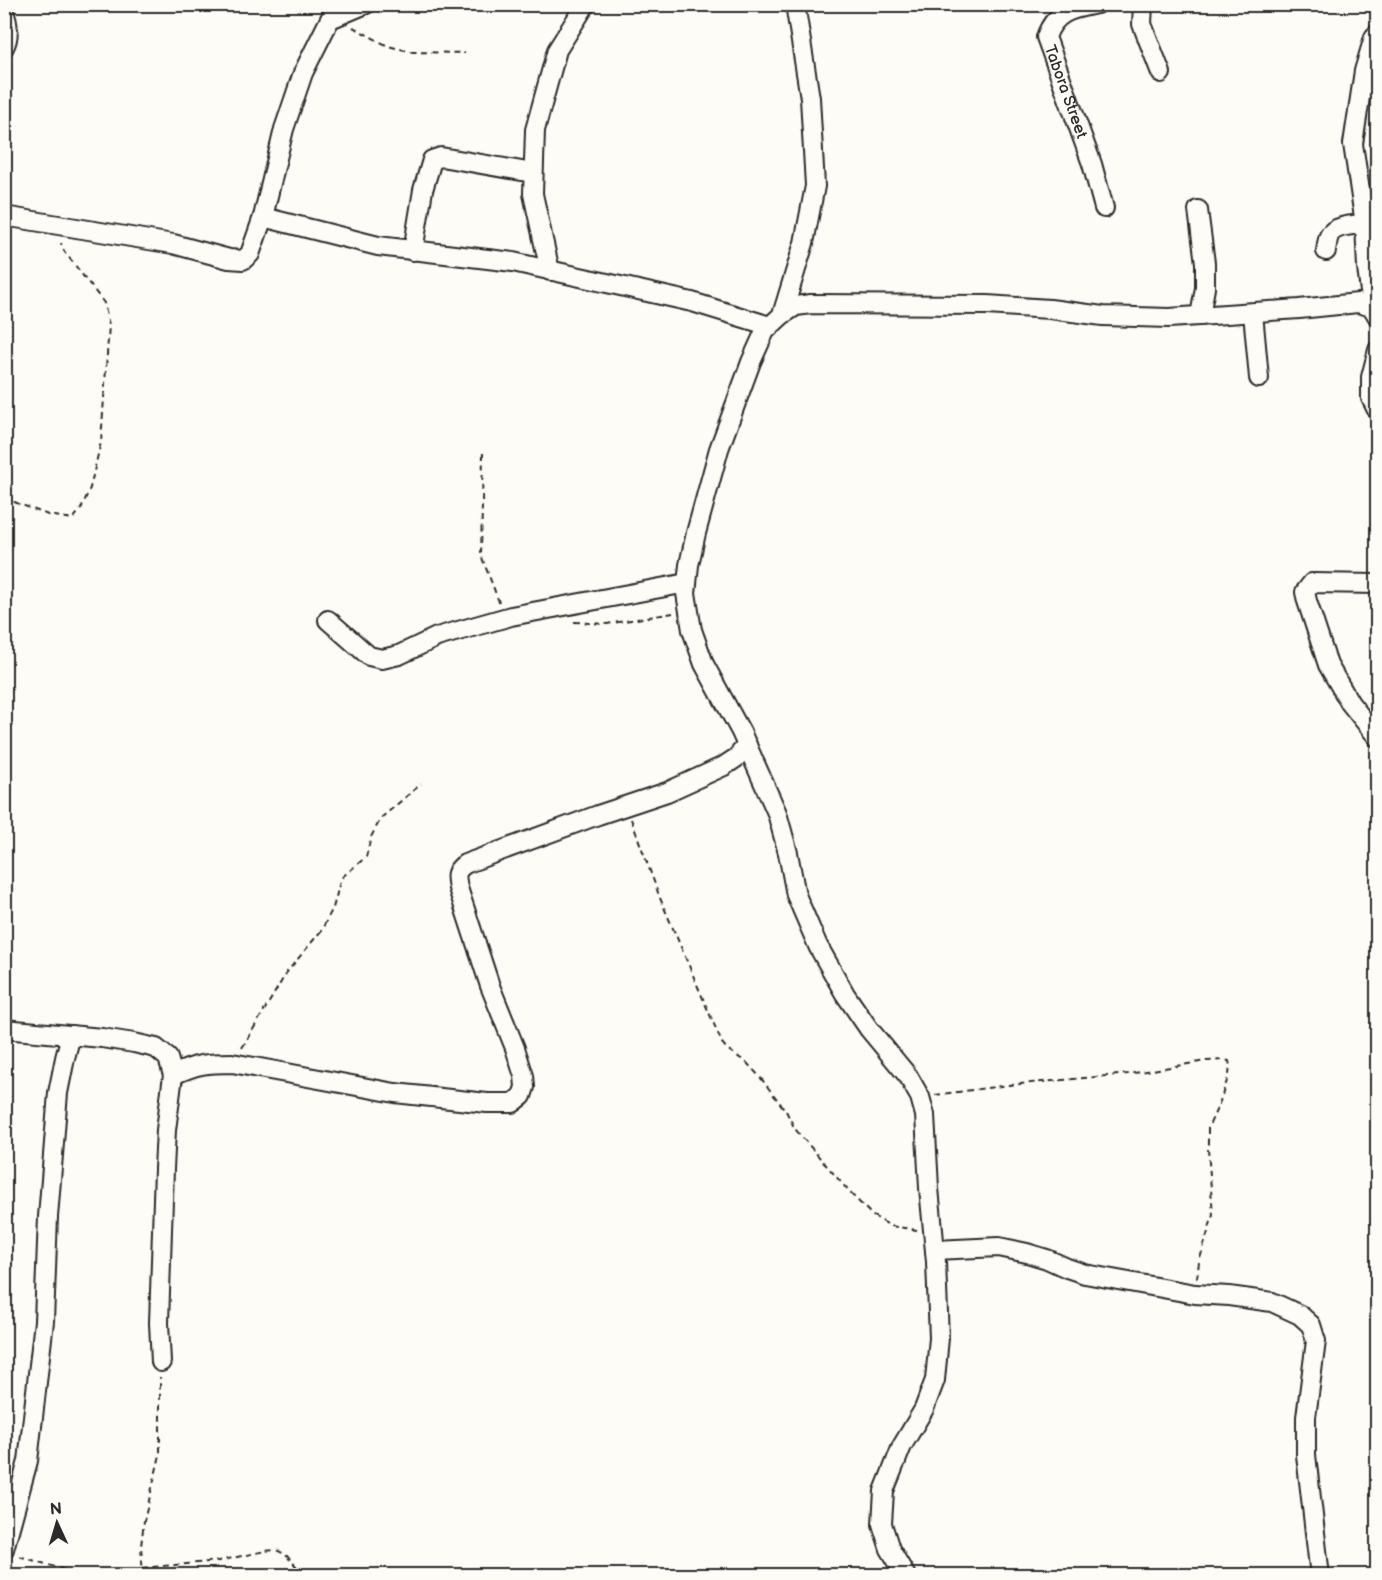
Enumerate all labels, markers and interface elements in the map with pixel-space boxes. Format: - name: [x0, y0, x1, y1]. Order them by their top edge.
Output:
- street label: Tabora Street: [1040, 43, 1091, 141]
- north arrow: [27, 1493, 87, 1553]
- text: N: [49, 1500, 63, 1519]

